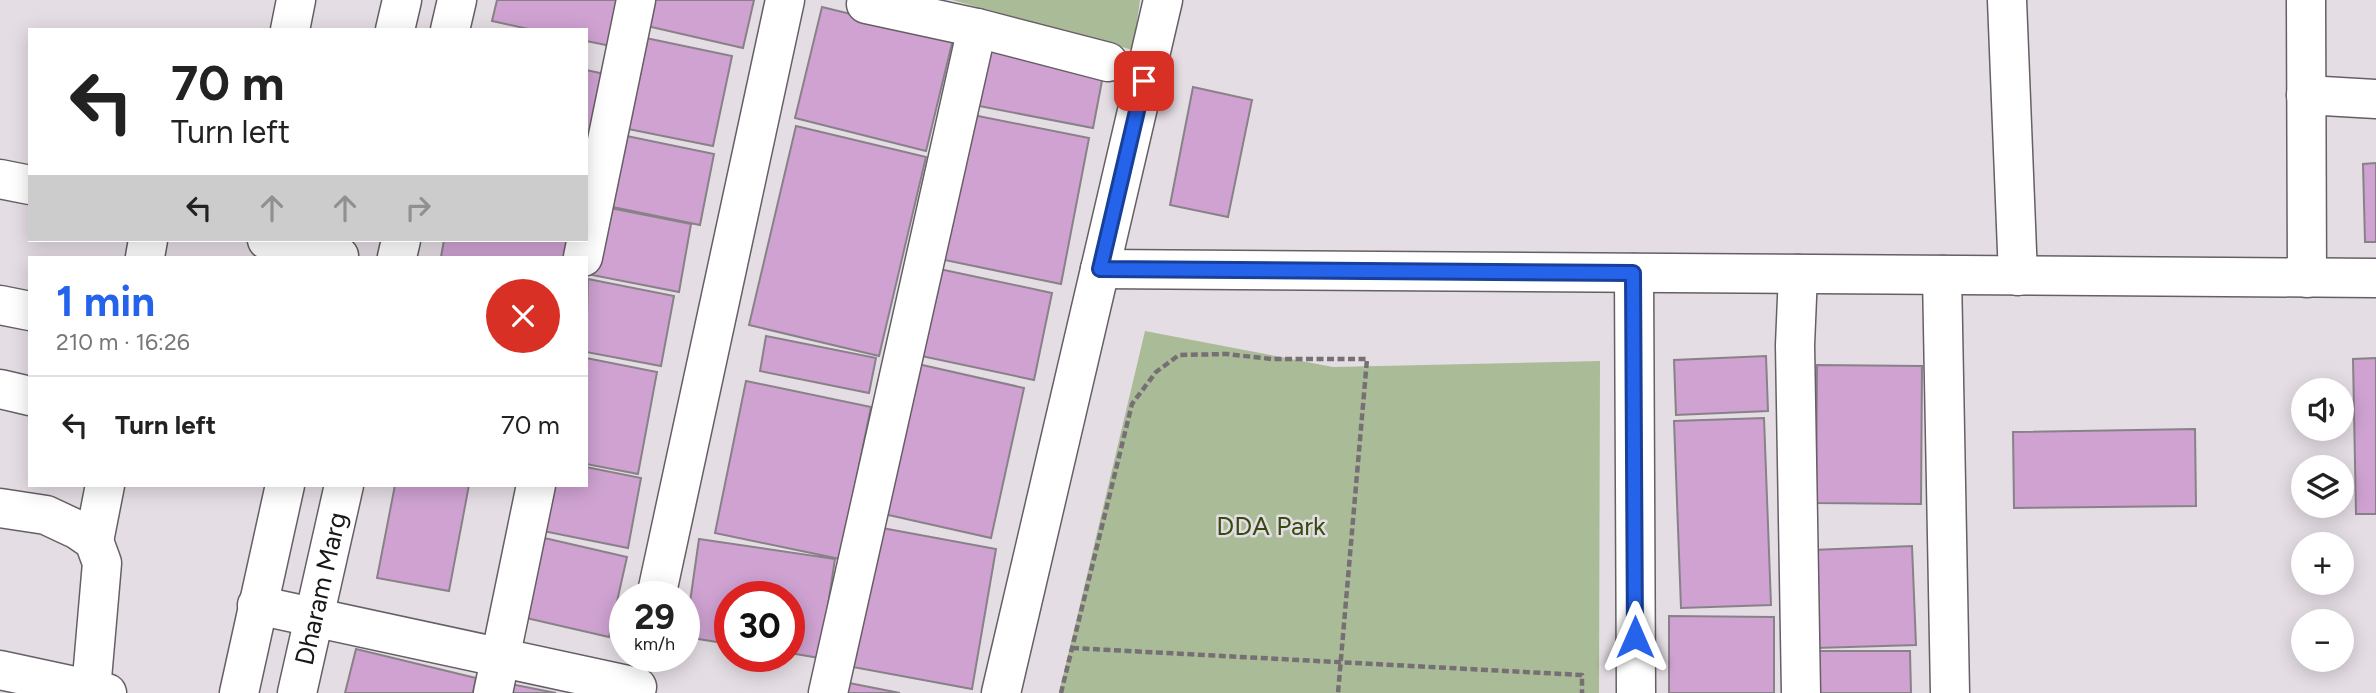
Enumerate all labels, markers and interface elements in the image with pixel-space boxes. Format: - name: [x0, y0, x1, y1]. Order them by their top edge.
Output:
- pin: [1114, 51, 1174, 111]
- text: 70 m: [171, 53, 284, 112]
- icon: left: [56, 56, 147, 147]
- icon: arrive: [1125, 62, 1163, 100]
- text: Turn left: [171, 113, 290, 151]
- icon: left: [180, 189, 218, 227]
- icon: ahead: [253, 189, 291, 227]
- icon: ahead: [326, 189, 364, 227]
- icon: right: [399, 189, 437, 227]
- text: 1 min: [56, 276, 155, 327]
- button: close: [486, 279, 560, 353]
- text: 210 m · 16:26: [56, 328, 190, 356]
- map controls: [2291, 378, 2354, 672]
- button: sound: [2291, 378, 2354, 441]
- icon: left: [56, 406, 94, 444]
- text: Turn left: [115, 409, 216, 441]
- text: 70 m: [501, 409, 560, 441]
- button: layers: [2291, 455, 2354, 518]
- street label: Dharam Marg: [288, 509, 353, 668]
- park label: DDA Park: [1216, 510, 1326, 542]
- button: +: [2291, 532, 2354, 595]
- speed limit sign: 30: [714, 581, 805, 672]
- text: 29: [634, 596, 675, 638]
- position arrow: [1598, 600, 1672, 674]
- button: −: [2291, 609, 2354, 672]
- text: km/h: [634, 633, 675, 655]

